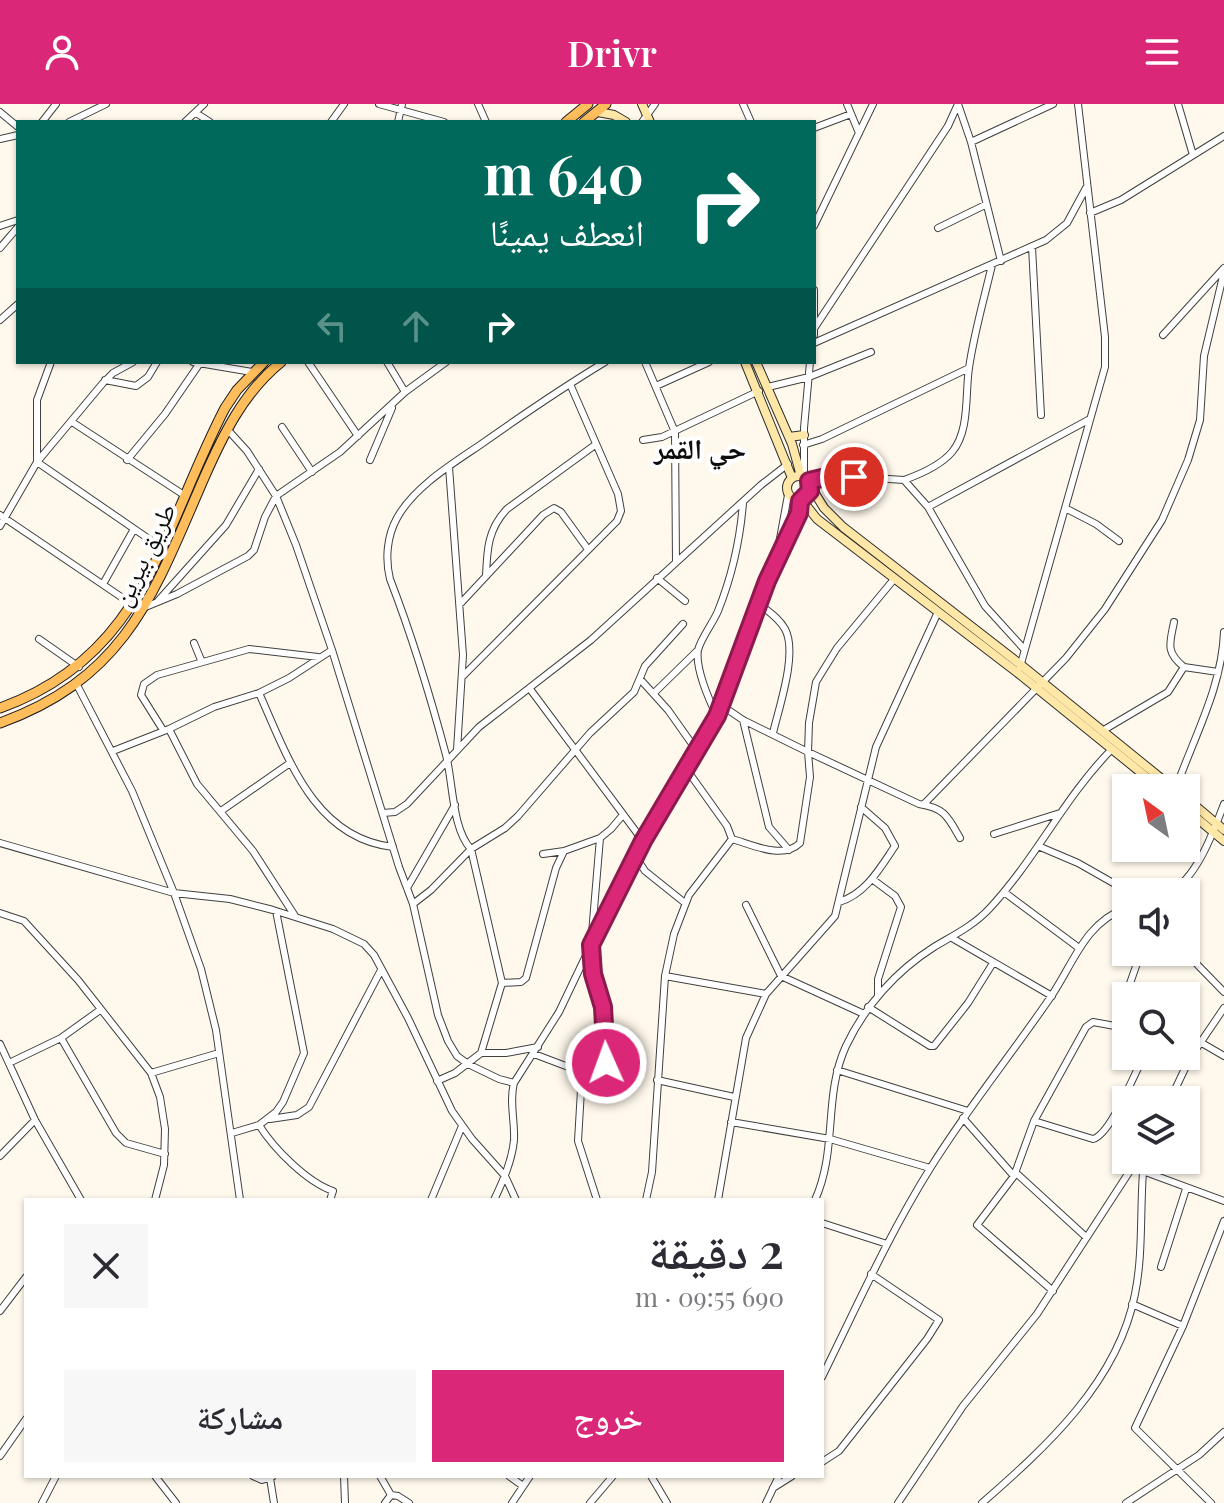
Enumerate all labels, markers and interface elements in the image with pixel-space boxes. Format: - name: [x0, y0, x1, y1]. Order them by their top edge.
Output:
- text: Drivr: [567, 28, 657, 76]
- icon: person: [40, 30, 84, 74]
- icon: menu: [1140, 30, 1184, 74]
- text: 640 m: [483, 135, 644, 210]
- icon: right: [672, 152, 776, 256]
- text: انعطف يمينًا: [490, 207, 644, 255]
- icon: left: [310, 304, 354, 348]
- icon: ahead: [394, 304, 438, 348]
- icon: right: [478, 304, 522, 348]
- district label: حي القمر: [653, 429, 746, 471]
- pin: [820, 443, 888, 511]
- icon: arrive: [832, 455, 876, 499]
- street label: طريق بيرين: [103, 496, 183, 612]
- north arrow: [1112, 774, 1200, 862]
- map controls: [1112, 774, 1200, 1174]
- button: sound: [1112, 878, 1200, 966]
- button: search: [1112, 982, 1200, 1070]
- position arrow: [564, 1021, 648, 1105]
- button: layers: [1112, 1086, 1200, 1174]
- text: 2 دقيقة: [648, 1217, 784, 1281]
- button: close: [64, 1224, 148, 1308]
- text: 690 m · 09:55: [635, 1279, 784, 1314]
- button: مشاركة: [64, 1370, 416, 1462]
- button: خروج: [432, 1370, 784, 1462]

